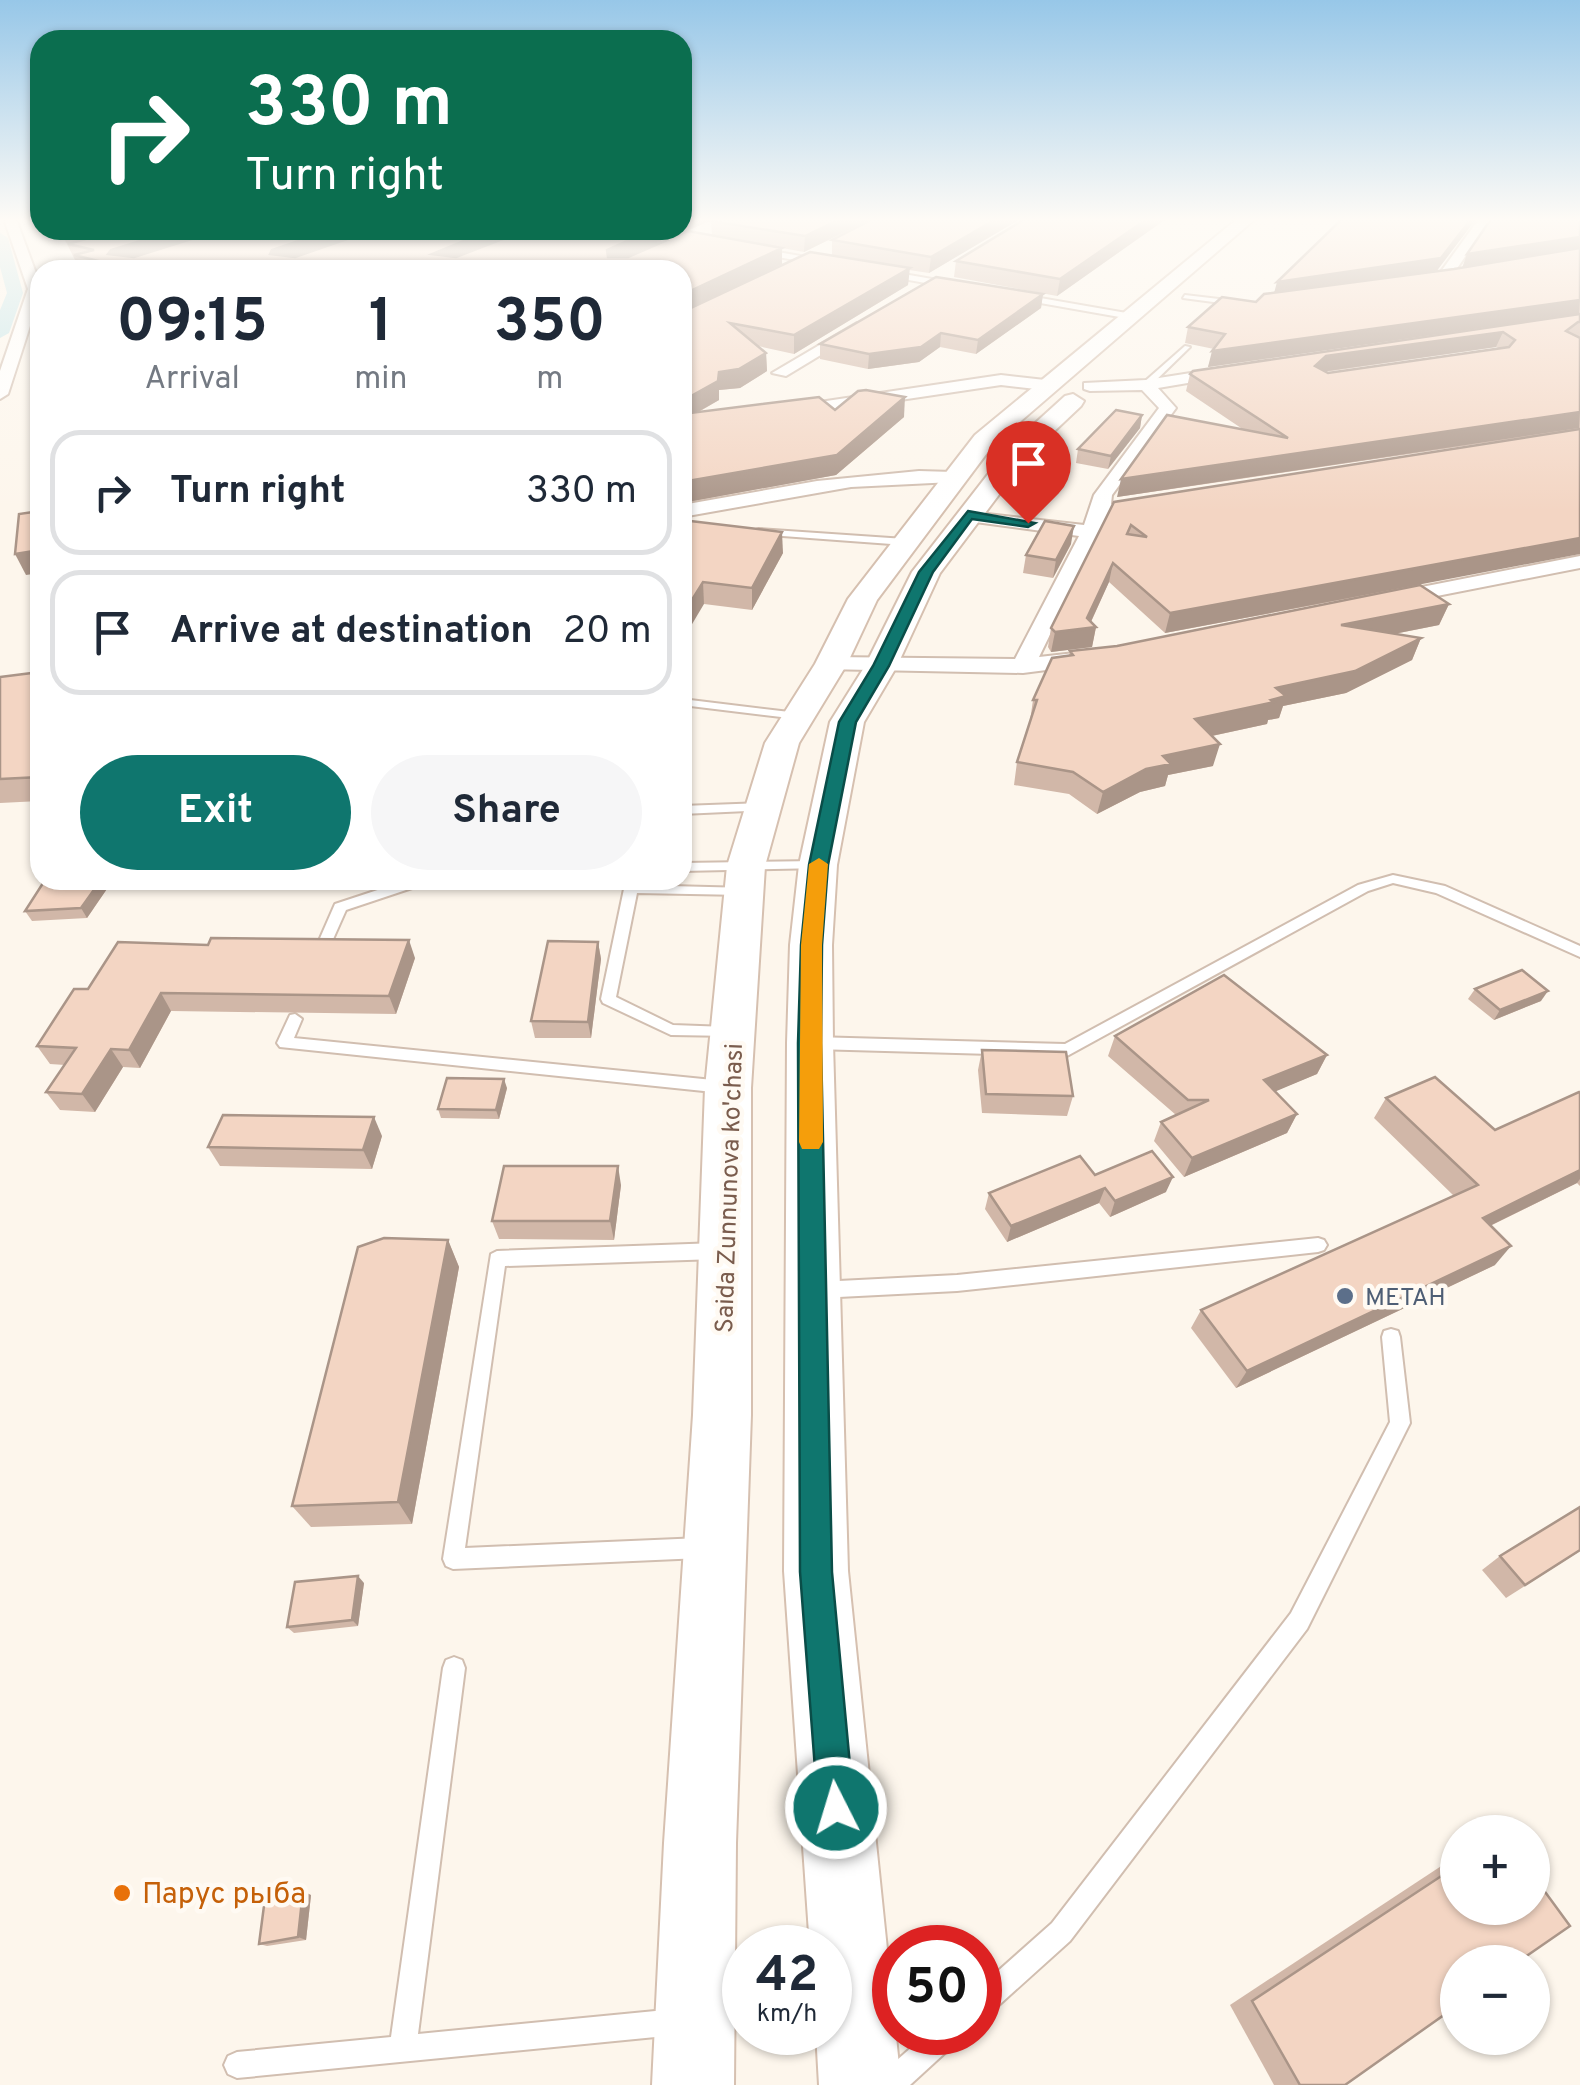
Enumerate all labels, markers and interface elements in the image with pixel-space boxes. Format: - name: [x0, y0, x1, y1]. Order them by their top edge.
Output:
- text: 330 m: [245, 62, 453, 151]
- icon: right: [80, 70, 210, 200]
- text: Turn right: [245, 149, 444, 206]
- text: 09:15: [116, 287, 268, 363]
- text: 1: [369, 287, 393, 363]
- text: 350: [494, 287, 606, 363]
- text: Arrival: [144, 360, 240, 400]
- text: min: [354, 360, 407, 400]
- text: m: [536, 360, 563, 400]
- pin: [986, 421, 1071, 524]
- icon: arrive: [1001, 436, 1056, 491]
- icon: right: [85, 465, 140, 520]
- text: Turn right: [170, 468, 345, 517]
- text: 330 m: [526, 468, 637, 517]
- icon: arrive: [85, 605, 140, 660]
- text: Arrive at destination: [170, 608, 533, 657]
- text: 20 m: [563, 608, 652, 657]
- button: Exit: [80, 755, 351, 870]
- button: Share: [371, 755, 642, 870]
- street label: Saida Zunnunova ko'chasi: [710, 1043, 752, 1334]
- place label: МЕТАН: [1365, 1283, 1446, 1315]
- marker: МЕТАН: [1334, 1285, 1356, 1307]
- position arrow: [784, 1756, 888, 1860]
- map controls: [1440, 1815, 1550, 2055]
- button: +: [1440, 1815, 1550, 1925]
- place label: Парус рыба: [142, 1877, 306, 1914]
- marker: Парус рыба: [111, 1882, 133, 1904]
- speed limit sign: 50: [872, 1925, 1002, 2055]
- button: −: [1440, 1945, 1550, 2055]
- text: 42: [756, 1946, 818, 2009]
- text: km/h: [757, 1999, 817, 2031]

